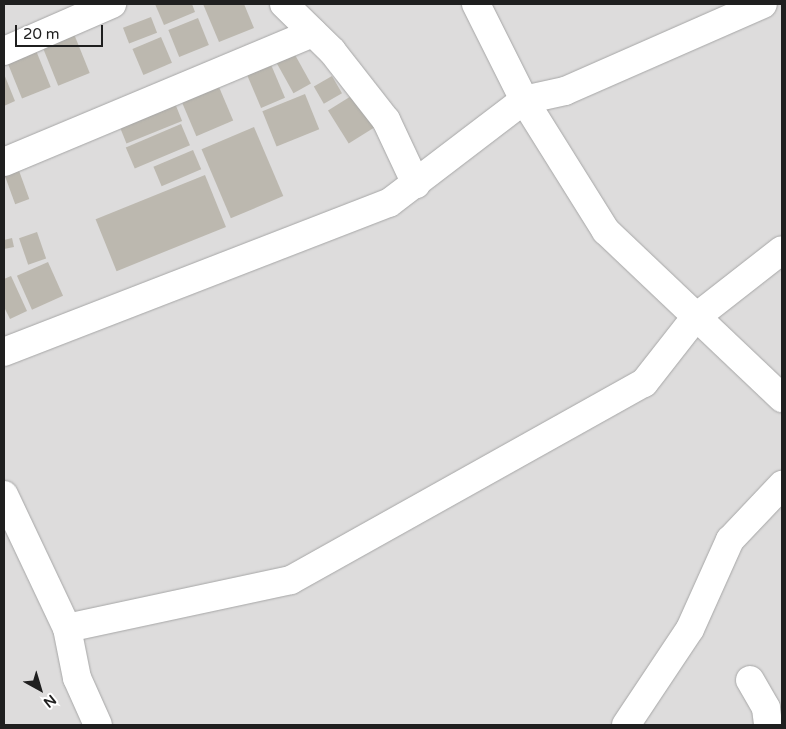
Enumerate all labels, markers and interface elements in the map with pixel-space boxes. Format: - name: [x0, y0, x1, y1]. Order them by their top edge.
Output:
- scale bar: [18, 15, 105, 47]
- text: 20 m: [23, 25, 60, 43]
- north arrow: [15, 664, 65, 714]
- text: N: [40, 691, 59, 711]

